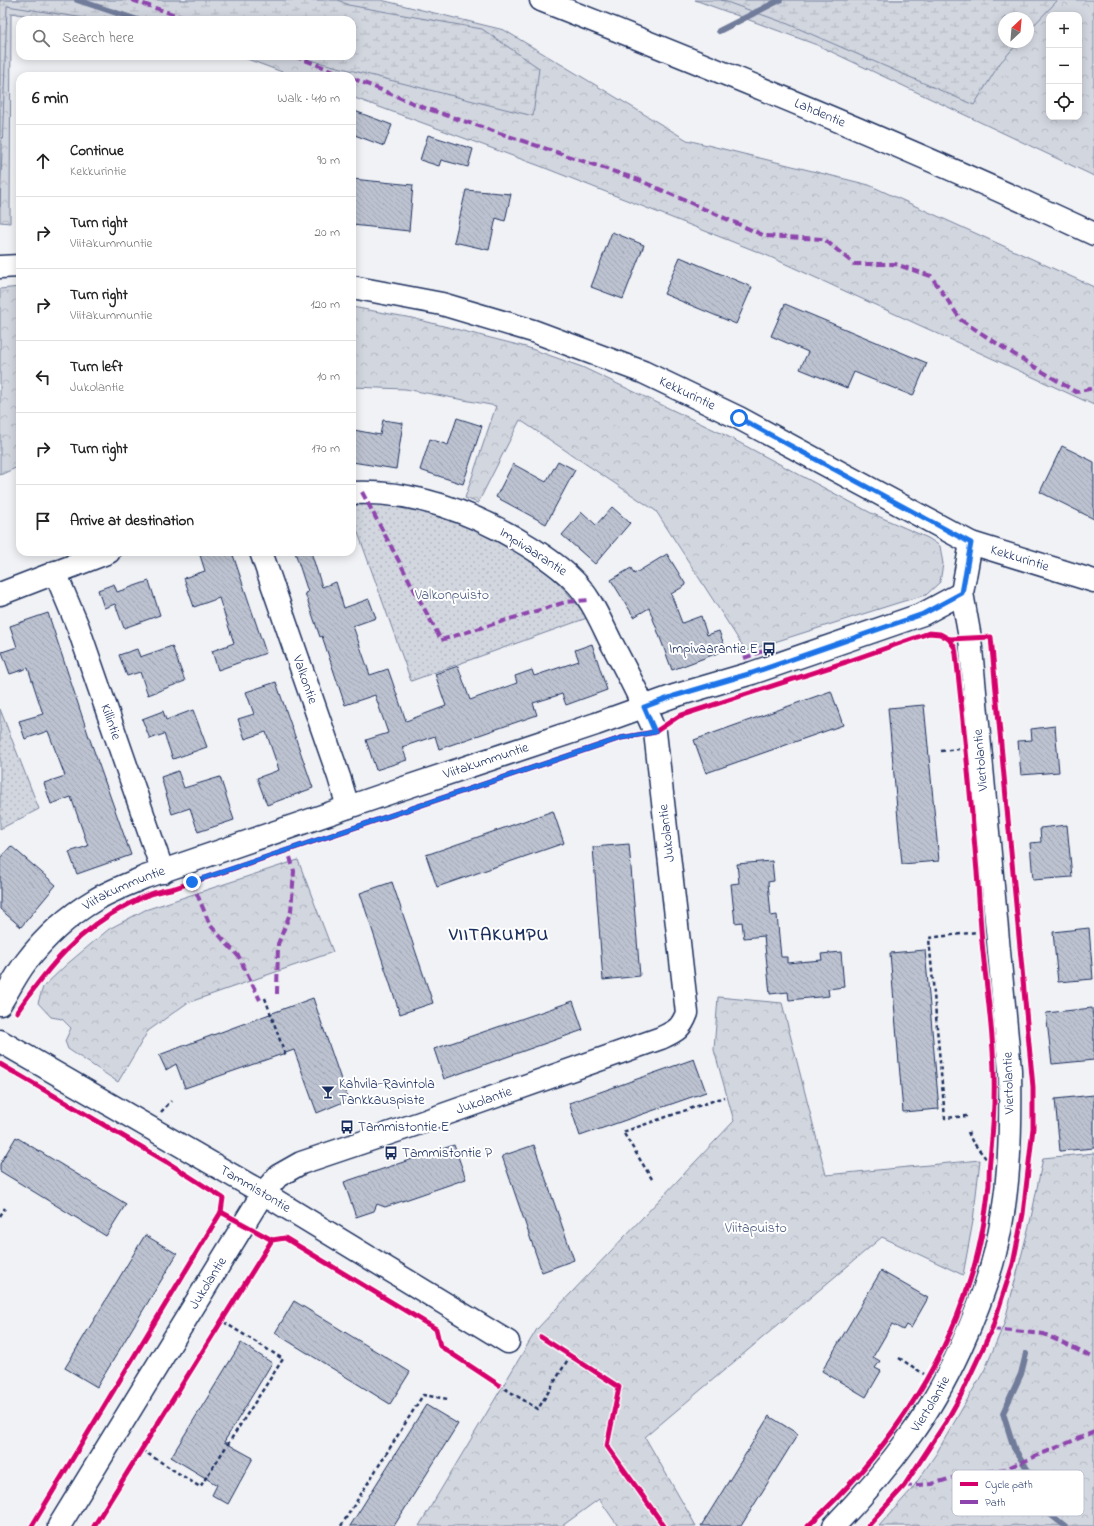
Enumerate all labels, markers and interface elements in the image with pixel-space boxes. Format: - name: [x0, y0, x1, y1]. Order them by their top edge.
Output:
- north arrow: [998, 12, 1034, 48]
- map controls: [1046, 12, 1082, 120]
- button: +: [1046, 12, 1082, 48]
- search box: [16, 16, 356, 60]
- icon: search: [30, 27, 52, 49]
- text: Search here: [62, 27, 134, 49]
- button: −: [1046, 48, 1082, 84]
- button: locate: [1046, 84, 1082, 120]
- text: 6 min: [32, 86, 68, 111]
- text: Walk · 410 m: [277, 89, 340, 108]
- street label: Lahdentie: [791, 93, 850, 133]
- text: Continue: [70, 140, 124, 162]
- icon: ahead: [32, 150, 54, 172]
- text: 90 m: [317, 151, 340, 170]
- text: Kekkurintie: [70, 162, 126, 181]
- text: Turn right: [70, 212, 128, 234]
- icon: right: [32, 222, 54, 244]
- text: 20 m: [315, 223, 340, 242]
- text: Viitakummuntie: [70, 234, 152, 253]
- text: Turn right: [70, 284, 128, 306]
- icon: right: [32, 294, 54, 316]
- text: 120 m: [310, 295, 340, 314]
- text: Viitakummuntie: [70, 306, 152, 325]
- text: Turn left: [70, 356, 123, 378]
- icon: left: [32, 366, 54, 388]
- text: 10 m: [317, 367, 340, 386]
- street label: Kekkurintie: [655, 371, 720, 416]
- text: Jukolantie: [70, 378, 124, 397]
- route start: [730, 409, 748, 427]
- icon: right: [32, 438, 54, 460]
- text: Turn right: [70, 438, 128, 460]
- text: 170 m: [312, 439, 340, 458]
- icon: arrive: [32, 510, 54, 532]
- text: Arrive at destination: [70, 510, 194, 532]
- street label: Impivaarantie: [495, 522, 572, 582]
- street label: Kekkurintie: [988, 539, 1053, 577]
- park label: Valkonpuisto: [414, 585, 489, 606]
- place label: Impivaarantie E: [669, 639, 758, 660]
- bus stop icon: Impivaarantie E: [761, 641, 777, 657]
- street label: Valkontie: [287, 651, 324, 707]
- street label: Killintie: [95, 701, 127, 743]
- street label: Viertolantie: [968, 727, 994, 793]
- street label: Viitakummuntie: [439, 736, 532, 785]
- street label: Jukolantie: [653, 802, 681, 863]
- street label: Viitakummuntie: [77, 860, 169, 916]
- route end: [183, 873, 201, 891]
- district label: VIITAKUMPU: [448, 923, 549, 949]
- street label: Viertolantie: [997, 1051, 1021, 1115]
- place label: Kahvila-Ravintola Tankkauspiste: [339, 1074, 435, 1111]
- street label: Jukolantie: [453, 1081, 516, 1120]
- bar icon: Kahvila-Ravintola Tankkauspiste: [320, 1084, 336, 1100]
- place label: Tammistontie E: [358, 1117, 449, 1138]
- bus stop icon: Tammistontie E: [339, 1119, 355, 1135]
- place label: Tammistontie P: [402, 1143, 493, 1164]
- bus stop icon: Tammistontie P: [383, 1145, 399, 1161]
- street label: Tammistontie: [216, 1160, 296, 1218]
- park label: Viitapuisto: [724, 1218, 787, 1239]
- street label: Jukolantie: [184, 1252, 232, 1313]
- street label: Viertolantie: [905, 1371, 956, 1437]
- legend: [952, 1470, 1084, 1516]
- text: Cycle path: [985, 1477, 1033, 1494]
- text: Path: [985, 1495, 1006, 1511]

